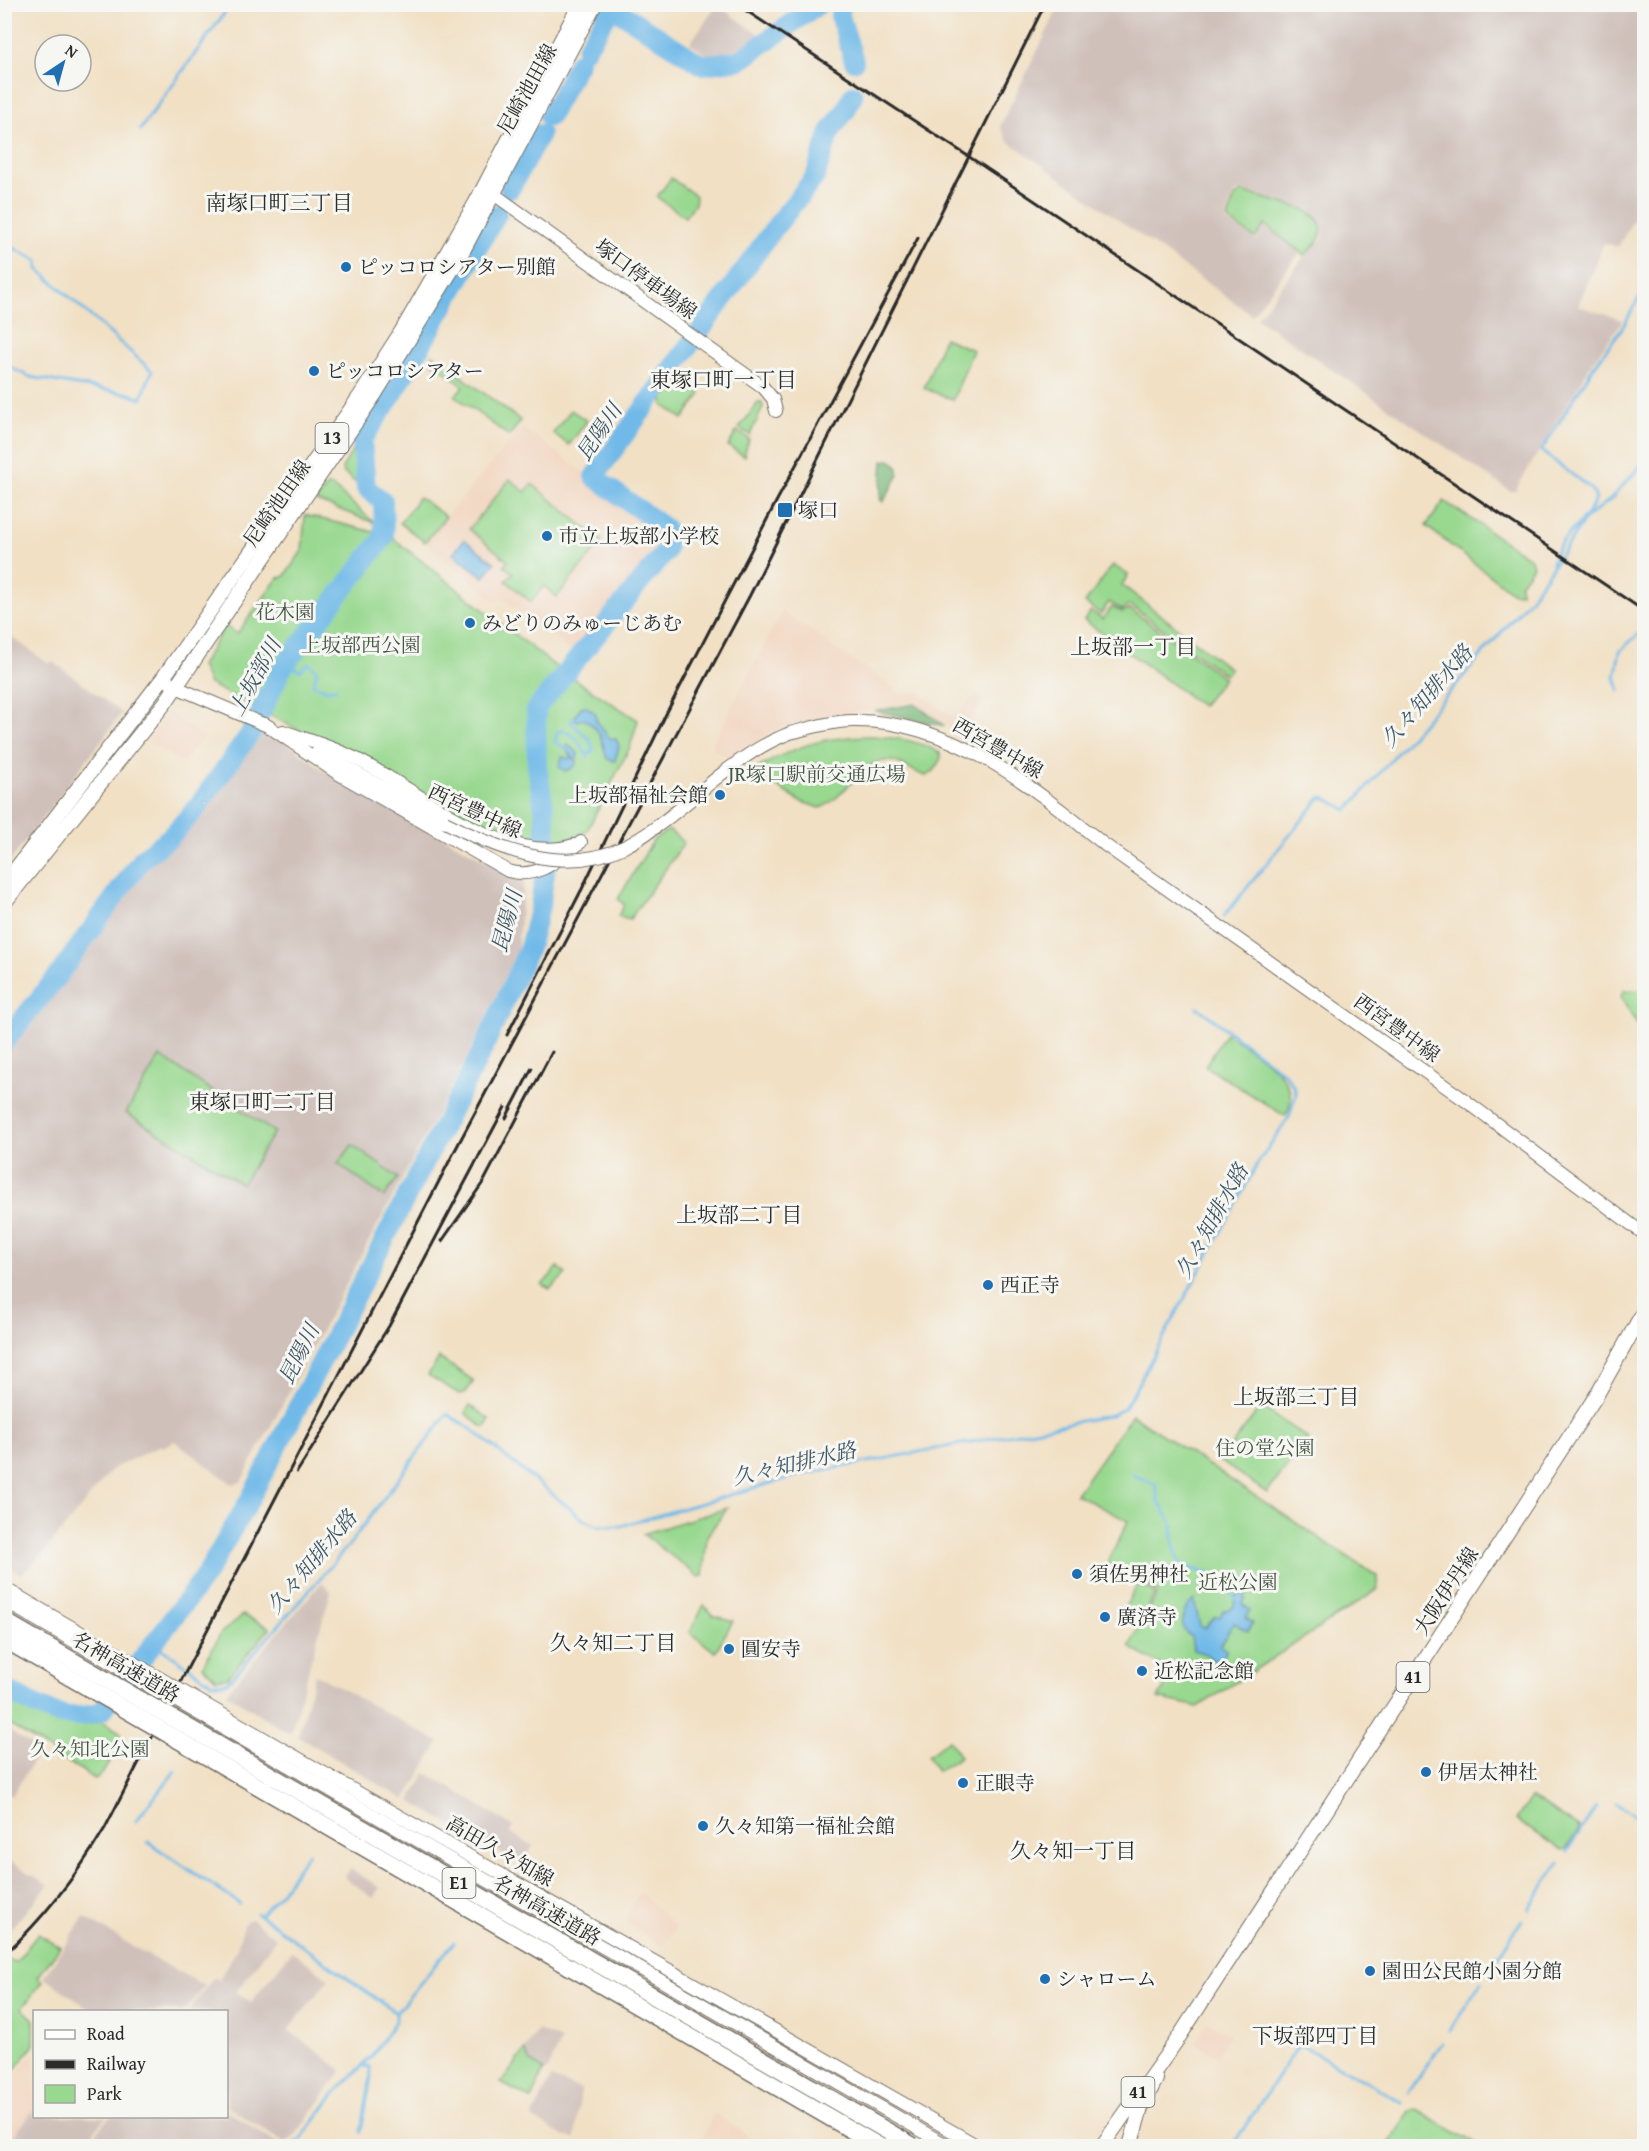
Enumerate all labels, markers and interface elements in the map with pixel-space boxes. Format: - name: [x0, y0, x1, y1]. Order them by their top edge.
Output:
- north arrow: [33, 33, 93, 93]
- text: N: [60, 38, 83, 64]
- street label: 尼崎池田線: [490, 38, 563, 140]
- district label: 南塚口町三丁目: [206, 187, 353, 218]
- street label: 塚口停車場線: [589, 232, 703, 326]
- place label: ピッコロシアター別館: [358, 252, 556, 281]
- marker: ピッコロシアター別館: [339, 260, 353, 274]
- place label: ピッコロシアター: [326, 356, 484, 385]
- marker: ピッコロシアター: [307, 364, 321, 378]
- district label: 東塚口町一丁目: [650, 364, 797, 395]
- water label: 昆陽川: [568, 395, 630, 467]
- road number: 13: [316, 423, 348, 453]
- street label: 尼崎池田線: [236, 453, 317, 552]
- place label: 塚口: [798, 495, 838, 524]
- marker: 塚口: [776, 501, 794, 519]
- place label: 市立上坂部小学校: [559, 521, 719, 550]
- marker: 市立上坂部小学校: [540, 529, 554, 543]
- park label: 花木園: [255, 597, 315, 626]
- place label: みどりのみゅーじあむ: [482, 608, 682, 637]
- marker: みどりのみゅーじあむ: [463, 616, 477, 630]
- park label: 上坂部西公園: [301, 630, 421, 659]
- water label: 上坂部川: [221, 631, 289, 721]
- district label: 上坂部一丁目: [1070, 631, 1196, 662]
- water label: 久々知排水路: [1374, 636, 1481, 753]
- street label: 西宮豊中線: [948, 710, 1049, 785]
- park label: JR塚口駅前交通広場: [725, 759, 906, 788]
- street label: 西宮豊中線: [424, 776, 527, 845]
- place label: 上坂部福祉会館: [568, 780, 708, 809]
- marker: 上坂部福祉会館: [713, 788, 727, 802]
- water label: 昆陽川: [483, 885, 530, 955]
- street label: 西宮豊中線: [1348, 986, 1446, 1069]
- district label: 東塚口町二丁目: [189, 1086, 336, 1117]
- water label: 久々知排水路: [1167, 1156, 1257, 1283]
- district label: 上坂部二丁目: [676, 1199, 802, 1230]
- place label: 西正寺: [1000, 1270, 1060, 1299]
- marker: 西正寺: [981, 1278, 995, 1292]
- water label: 昆陽川: [270, 1317, 328, 1389]
- district label: 上坂部三丁目: [1233, 1381, 1359, 1412]
- park label: 住の堂公園: [1215, 1433, 1315, 1462]
- water label: 久々知排水路: [729, 1434, 861, 1493]
- water label: 久々知排水路: [259, 1502, 365, 1620]
- street label: 大阪伊丹線: [1406, 1541, 1485, 1641]
- place label: 須佐男神社: [1089, 1559, 1189, 1588]
- marker: 須佐男神社: [1070, 1567, 1084, 1581]
- park label: 近松公園: [1198, 1567, 1278, 1596]
- place label: 廣済寺: [1117, 1602, 1177, 1631]
- marker: 廣済寺: [1098, 1610, 1112, 1624]
- street label: 名神高速道路: [67, 1624, 185, 1709]
- district label: 久々知二丁目: [550, 1627, 676, 1658]
- place label: 圓安寺: [741, 1634, 801, 1663]
- marker: 圓安寺: [722, 1642, 736, 1656]
- place label: 近松記念館: [1154, 1656, 1254, 1685]
- road number: 41: [1396, 1662, 1430, 1692]
- marker: 近松記念館: [1135, 1664, 1149, 1678]
- park label: 久々知北公園: [30, 1734, 150, 1763]
- place label: 伊居太神社: [1438, 1757, 1538, 1786]
- marker: 伊居太神社: [1419, 1765, 1433, 1779]
- place label: 正眼寺: [975, 1768, 1035, 1797]
- marker: 正眼寺: [956, 1776, 970, 1790]
- street label: 高田久々知線: [441, 1808, 559, 1893]
- place label: 久々知第一福祉会館: [715, 1811, 895, 1840]
- marker: 久々知第一福祉会館: [696, 1819, 710, 1833]
- district label: 久々知一丁目: [1010, 1835, 1136, 1866]
- street label: 名神高速道路: [488, 1867, 606, 1952]
- road number: E1: [442, 1868, 476, 1898]
- place label: 園田公民館小園分館: [1382, 1956, 1562, 1985]
- place label: シャローム: [1057, 1964, 1157, 1993]
- marker: 園田公民館小園分館: [1363, 1964, 1377, 1978]
- marker: シャローム: [1038, 1972, 1052, 1986]
- legend: [33, 2010, 228, 2118]
- text: Road: [87, 2020, 125, 2047]
- district label: 下坂部四丁目: [1252, 2020, 1378, 2051]
- text: Railway: [87, 2050, 146, 2077]
- road number: 41: [1122, 2077, 1154, 2107]
- text: Park: [87, 2080, 123, 2107]

